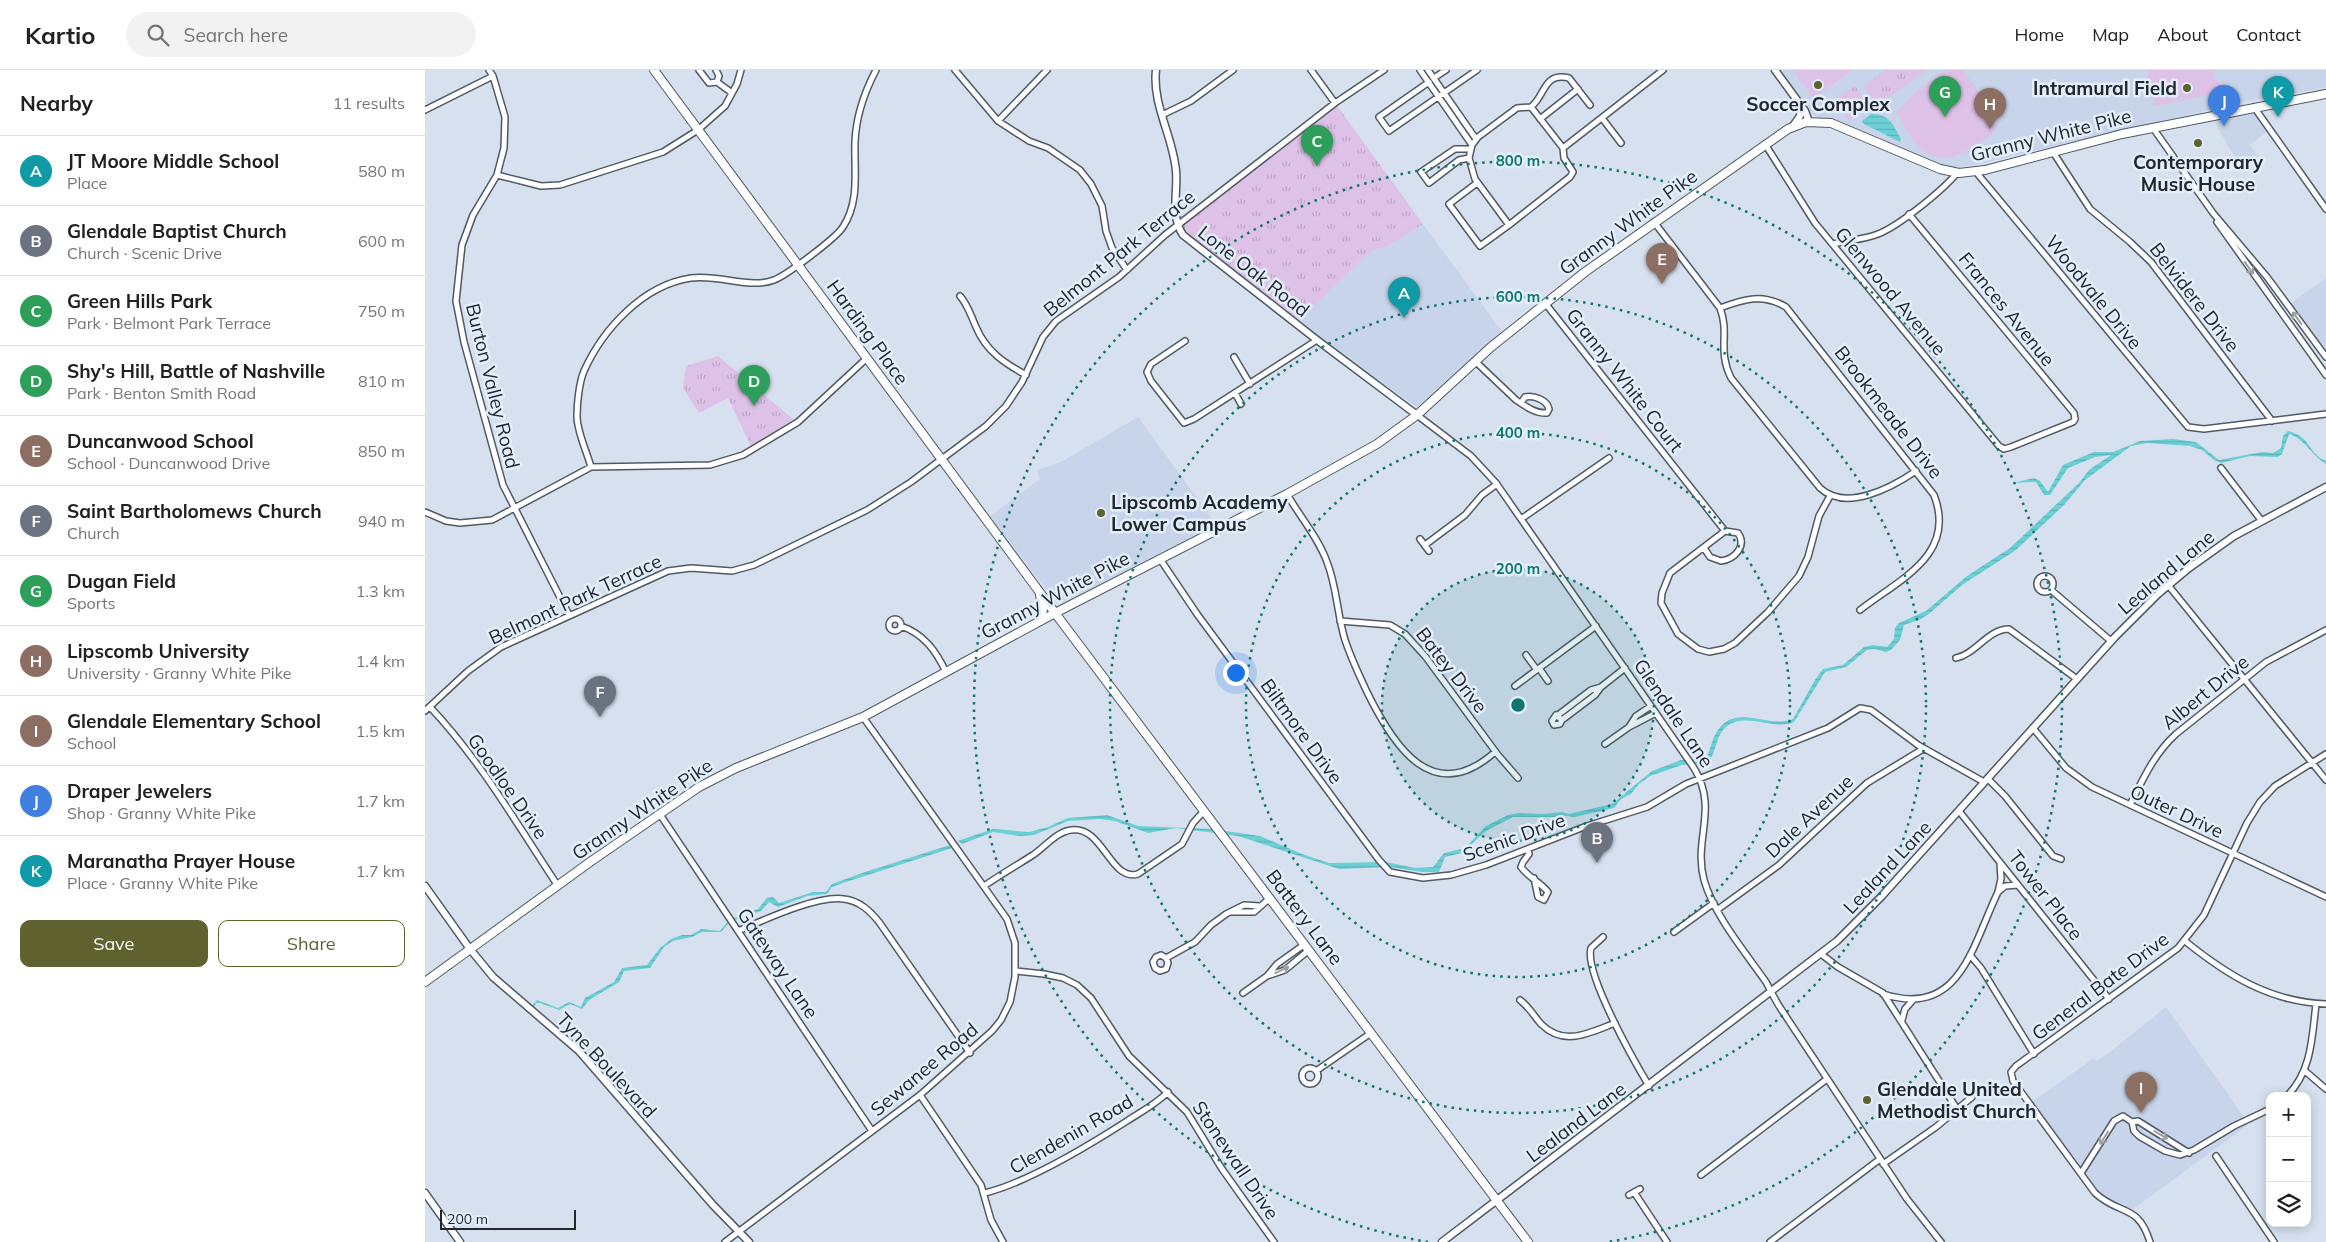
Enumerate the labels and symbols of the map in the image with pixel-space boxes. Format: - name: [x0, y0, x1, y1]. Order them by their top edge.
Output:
- pin: G: [1929, 76, 1961, 117]
- place label: Intramural Field: [2033, 76, 2177, 100]
- pin: K: [2262, 76, 2294, 117]
- marker: Soccer Complex: [1812, 79, 1824, 91]
- marker: Intramural Field: [2181, 82, 2193, 94]
- pin: J: [2208, 85, 2240, 126]
- pin: H: [1974, 88, 2006, 129]
- place label: Soccer Complex: [1746, 92, 1890, 116]
- street label: Granny White Pike: [1968, 103, 2134, 167]
- pin: C: [1301, 125, 1333, 166]
- marker: Contemporary Music House: [2192, 137, 2204, 149]
- place label: Contemporary Music House: [2133, 150, 2264, 196]
- text: 800 m: [1496, 151, 1540, 170]
- street label: Granny White Pike: [1554, 164, 1702, 280]
- street label: Belmont Park Terrace: [1038, 185, 1200, 321]
- street label: Lone Oak Road: [1193, 220, 1315, 322]
- street label: Glenwood Avenue: [1830, 222, 1952, 360]
- street label: Woodvale Drive: [2041, 230, 2147, 354]
- street label: Belvidere Drive: [2145, 238, 2245, 356]
- pin: E: [1646, 243, 1678, 284]
- street label: Frances Avenue: [1954, 247, 2060, 371]
- one-way arrow: [2244, 261, 2254, 275]
- street label: Harding Place: [822, 275, 914, 389]
- pin: A: [1388, 277, 1420, 318]
- text: 600 m: [1496, 287, 1540, 306]
- street label: Burton Valley Road: [461, 301, 525, 471]
- street label: Granny White Court: [1561, 303, 1689, 457]
- one-way arrow: [2292, 312, 2303, 325]
- street label: Brookmeade Drive: [1830, 341, 1948, 483]
- pin: D: [738, 365, 770, 406]
- text: 400 m: [1496, 423, 1540, 442]
- place label: Lipscomb Academy Lower Campus: [1111, 490, 1288, 536]
- marker: Lipscomb Academy Lower Campus: [1095, 507, 1107, 519]
- street label: Lealand Lane: [2113, 525, 2219, 619]
- street label: Granny White Pike: [977, 546, 1133, 644]
- street label: Belmont Park Terrace: [485, 548, 665, 650]
- text: 200 m: [1496, 559, 1540, 578]
- street label: Batey Drive: [1411, 622, 1493, 718]
- street label: Albert Drive: [2157, 650, 2253, 734]
- street label: Glendale Lane: [1629, 654, 1719, 772]
- your location: [1223, 660, 1249, 686]
- street label: Biltmore Drive: [1256, 674, 1348, 788]
- pin: F: [584, 676, 616, 717]
- centre of rings: [1509, 696, 1527, 714]
- street label: Goodloe Drive: [463, 729, 553, 843]
- street label: Granny White Pike: [567, 753, 717, 865]
- street label: Dale Avenue: [1760, 769, 1858, 863]
- street label: Outer Drive: [2126, 779, 2228, 843]
- street label: Scenic Drive: [1459, 807, 1569, 867]
- street label: Lealand Lane: [1838, 815, 1936, 919]
- pin: B: [1581, 822, 1613, 863]
- street label: Tower Place: [2004, 845, 2088, 945]
- street label: Battery Lane: [1261, 865, 1349, 969]
- street label: Gateway Lane: [732, 903, 824, 1023]
- street label: General Bate Drive: [2027, 927, 2173, 1045]
- one-way arrow: [1275, 965, 1290, 975]
- street label: Tyne Boulevard: [552, 1007, 662, 1123]
- street label: Sewanee Road: [865, 1017, 983, 1121]
- pin: I: [2125, 1072, 2157, 1113]
- street label: Lealand Lane: [1521, 1077, 1631, 1167]
- place label: Glendale United Methodist Church: [1877, 1077, 2037, 1123]
- street label: Clendenin Road: [1005, 1089, 1137, 1179]
- marker: Glendale United Methodist Church: [1861, 1094, 1873, 1106]
- street label: Stonewall Drive: [1187, 1096, 1285, 1224]
- one-way arrow: [2098, 1131, 2108, 1145]
- one-way arrow: [2154, 1131, 2168, 1141]
- scale bar: [440, 1207, 576, 1230]

